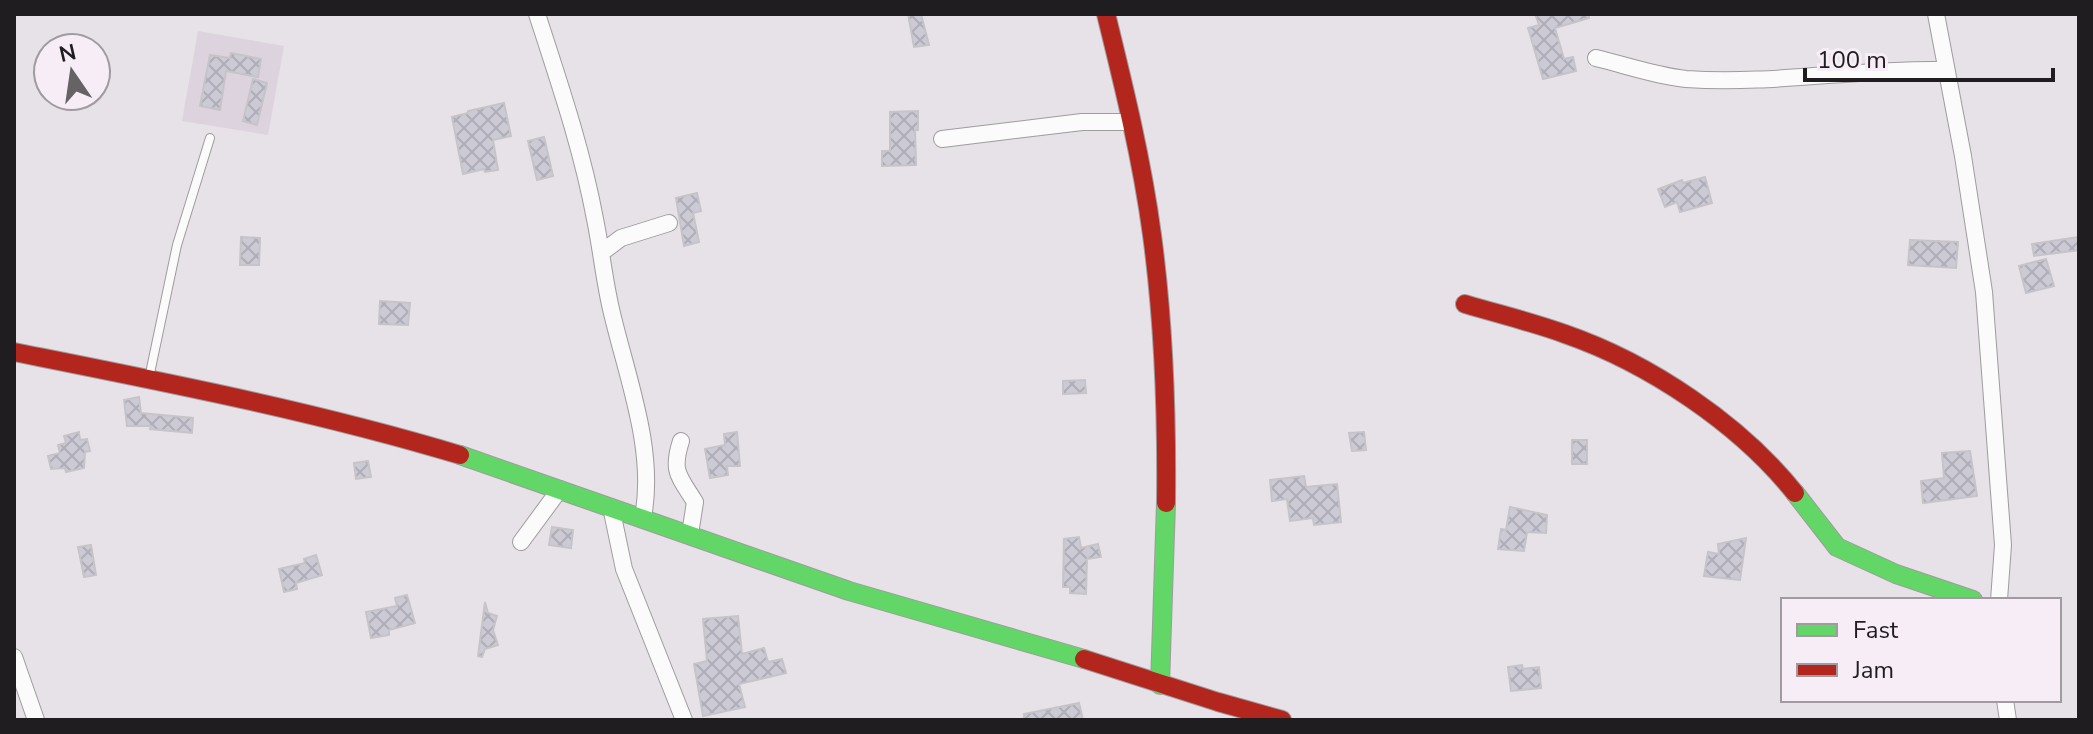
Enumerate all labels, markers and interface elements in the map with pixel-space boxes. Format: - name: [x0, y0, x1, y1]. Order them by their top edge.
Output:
- north arrow: [32, 32, 112, 112]
- scale bar: [1805, 32, 2053, 82]
- text: N: [56, 37, 79, 70]
- text: 100 m: [1817, 44, 1887, 76]
- legend: [1781, 598, 2061, 702]
- text: Fast: [1853, 614, 1899, 646]
- text: Jam: [1852, 654, 1894, 686]

